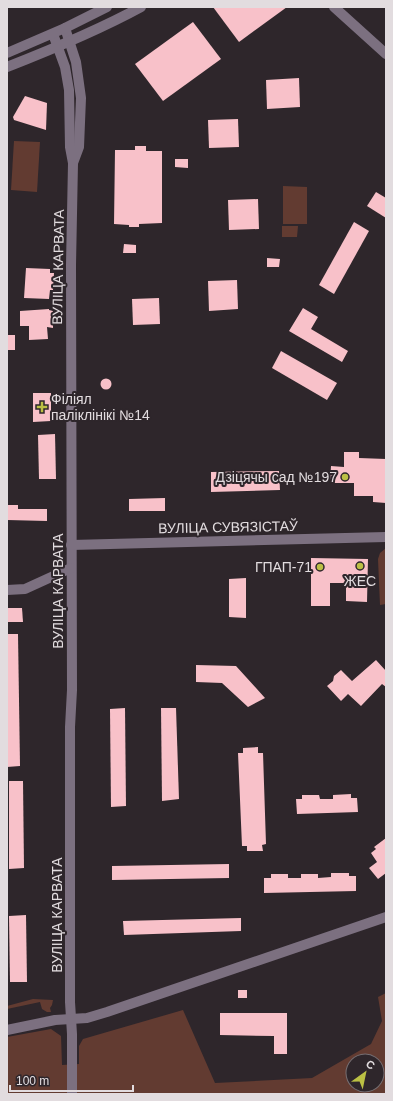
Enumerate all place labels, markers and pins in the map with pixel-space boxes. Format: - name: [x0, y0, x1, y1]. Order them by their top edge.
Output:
- place label: Філіял паліклінікі №14: [51, 391, 150, 423]
- marker: Філіял паліклінікі №14: [36, 401, 48, 413]
- place label: Дзіцячы сад №197: [215, 469, 337, 485]
- marker: Дзіцячы сад №197: [340, 472, 350, 482]
- place label: ГПАП-71: [255, 559, 312, 575]
- marker: ЖЕС: [355, 561, 365, 571]
- marker: ГПАП-71: [315, 562, 325, 572]
- place label: ЖЕС: [344, 573, 376, 589]

